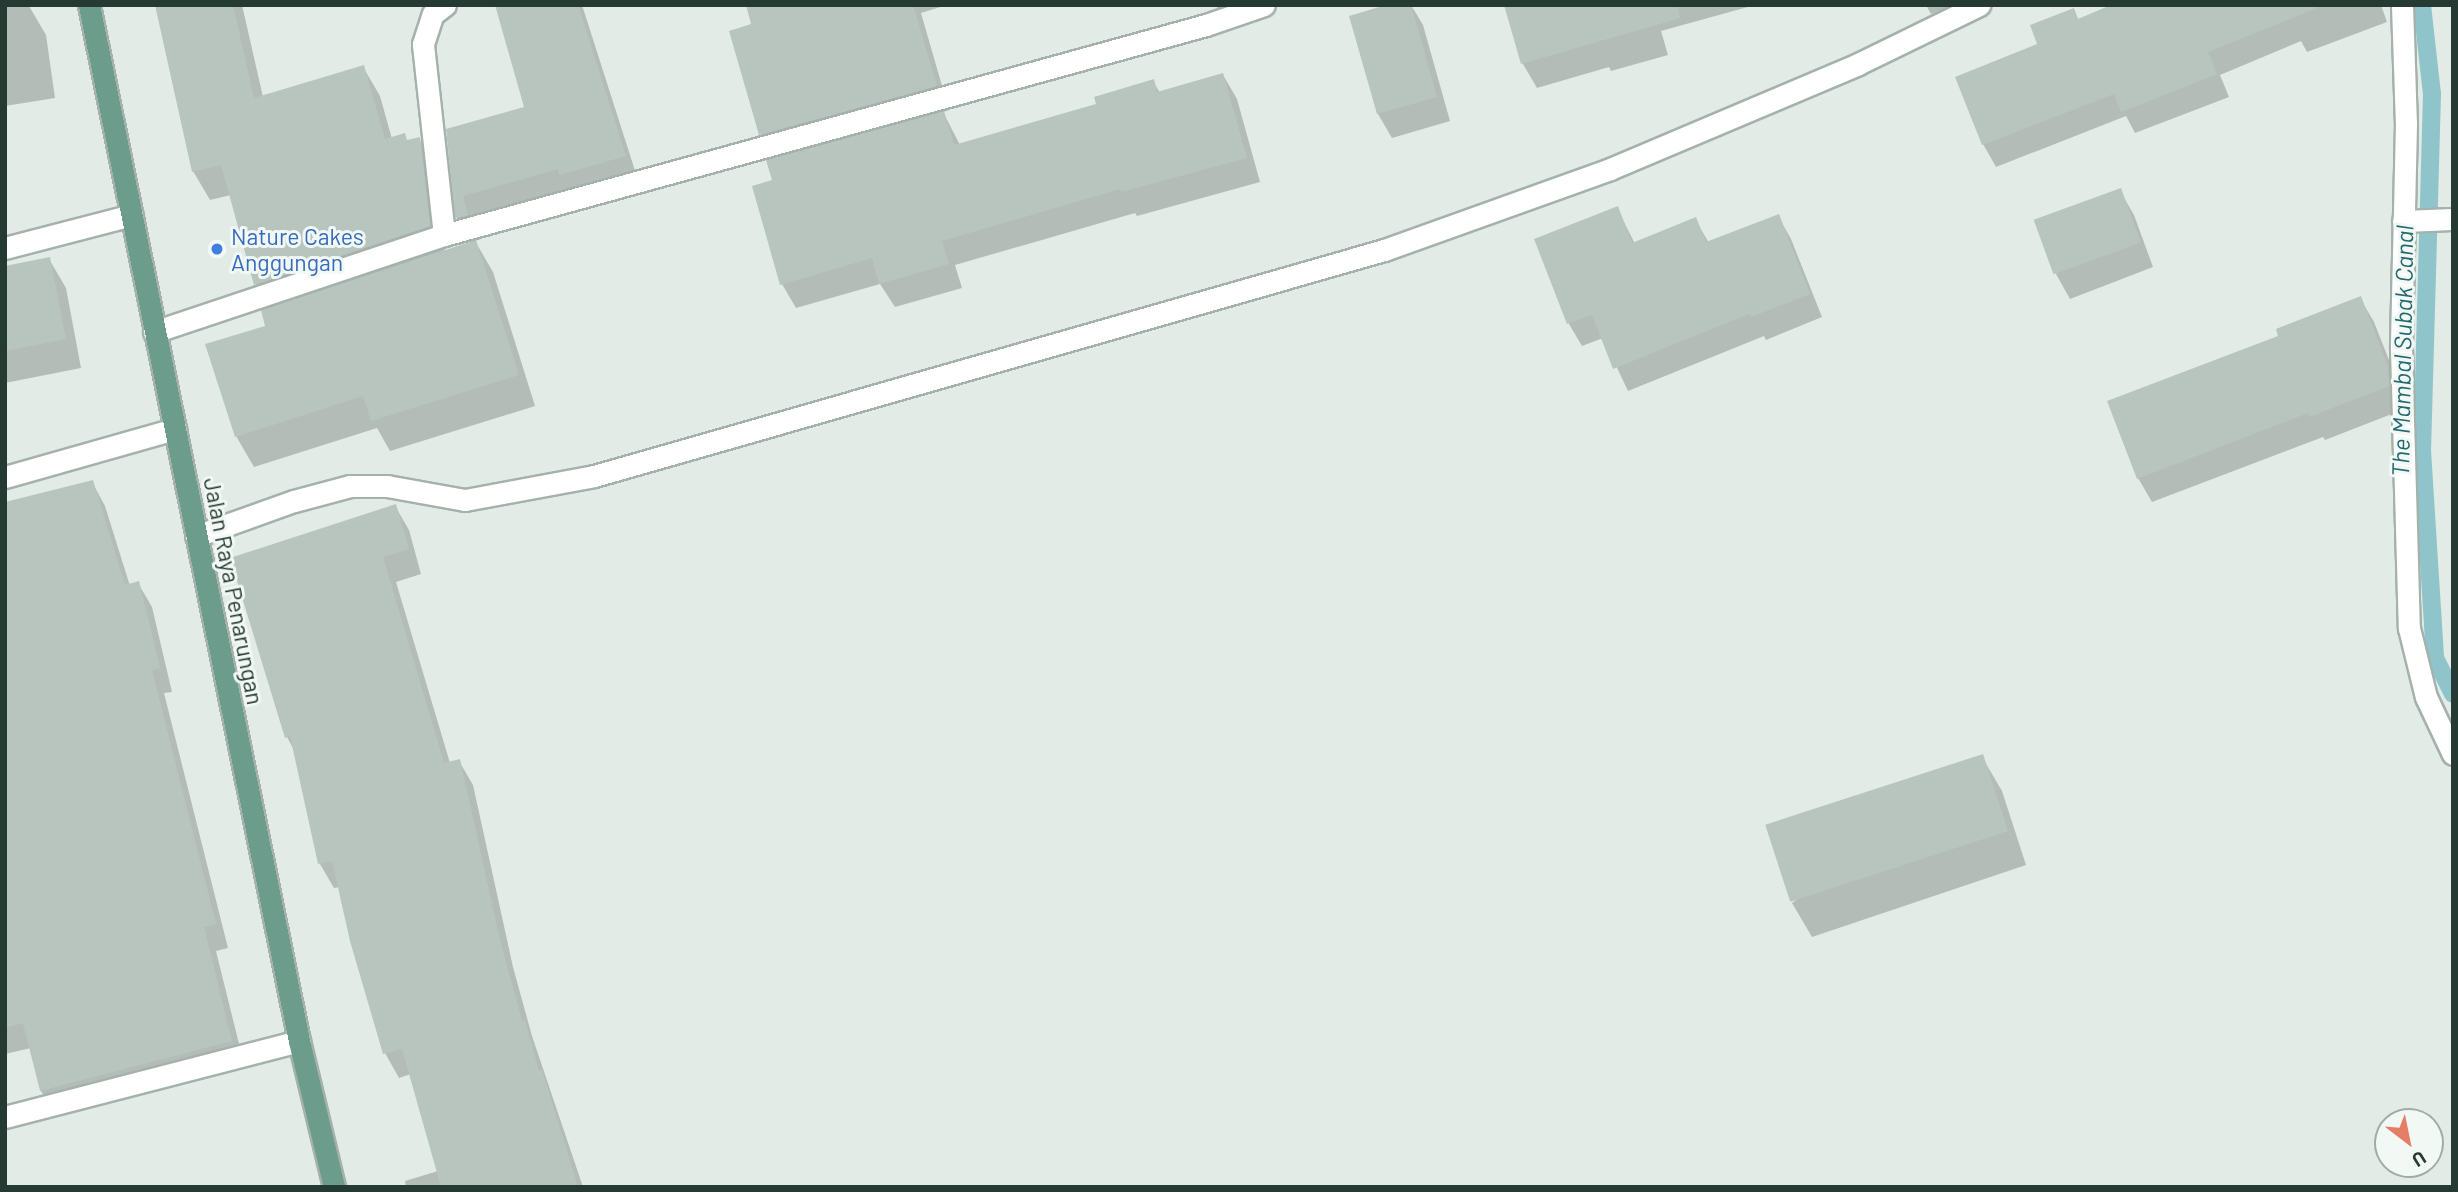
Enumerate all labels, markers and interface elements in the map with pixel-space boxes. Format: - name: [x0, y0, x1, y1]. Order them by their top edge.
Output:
- place label: Nature Cakes Anggungan: [231, 222, 364, 276]
- water label: The Mambal Subak Canal: [2385, 225, 2419, 477]
- marker: Nature Cakes Anggungan: [209, 241, 225, 257]
- street label: Jalan Raya Penarungan: [198, 475, 270, 707]
- north arrow: [2374, 1108, 2444, 1178]
- text: U: [2408, 1147, 2431, 1172]

